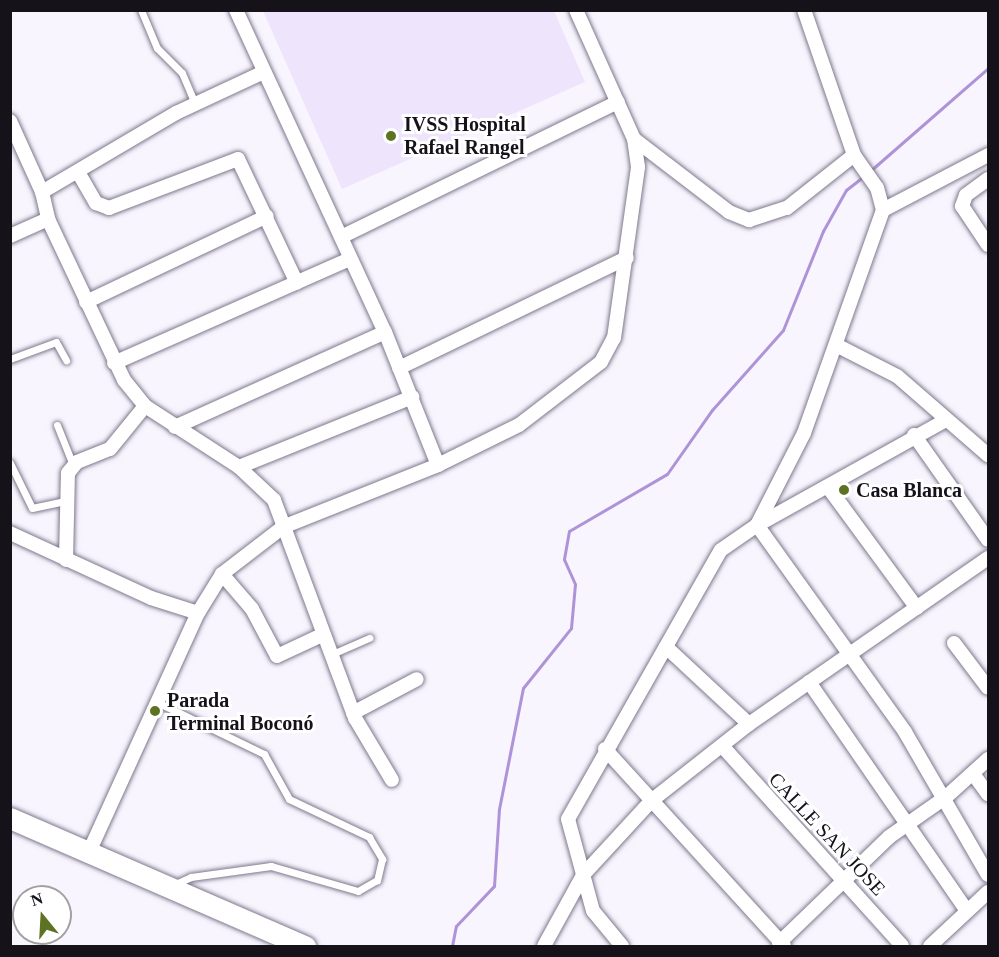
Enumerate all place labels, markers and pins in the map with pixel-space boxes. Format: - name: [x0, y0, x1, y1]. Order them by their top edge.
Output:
- place label: IVSS Hospital Rafael Rangel: [404, 112, 526, 159]
- marker: IVSS Hospital Rafael Rangel: [382, 127, 400, 145]
- place label: Casa Blanca: [856, 478, 962, 502]
- marker: Casa Blanca: [837, 483, 851, 497]
- place label: Parada Terminal Boconó: [167, 688, 313, 735]
- marker: Parada Terminal Boconó: [148, 704, 162, 718]

